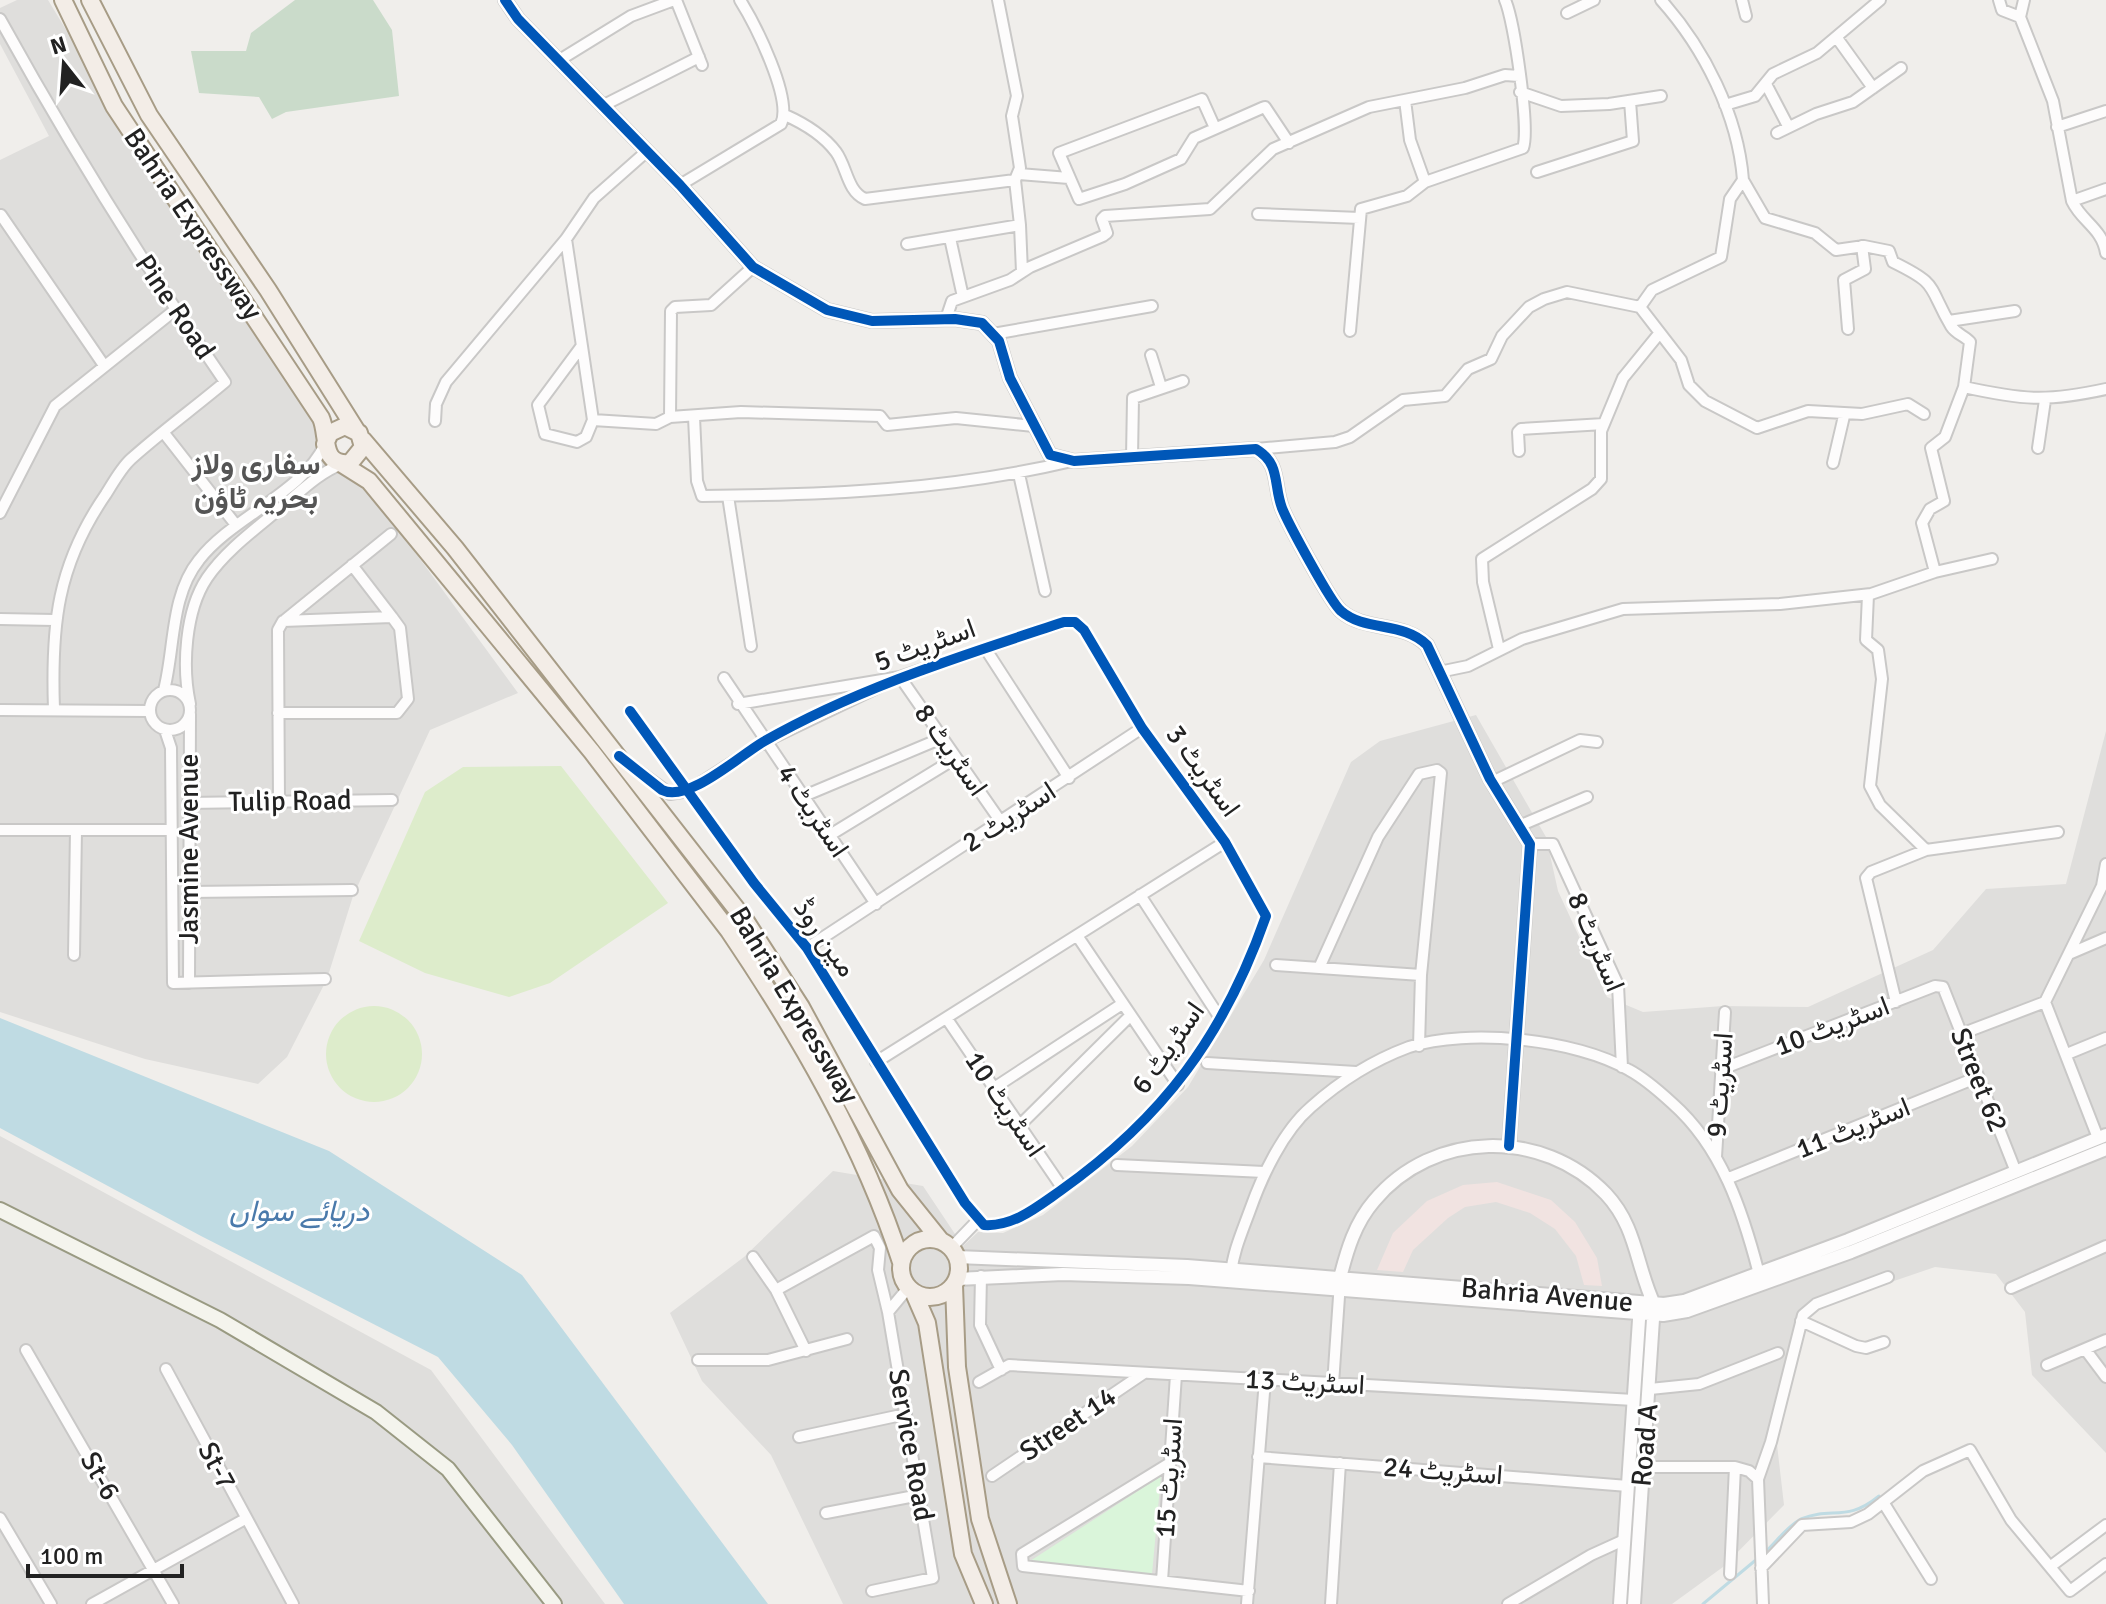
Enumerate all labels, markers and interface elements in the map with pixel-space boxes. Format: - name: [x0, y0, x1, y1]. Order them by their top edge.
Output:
- north arrow: [24, 24, 104, 104]
- text: N: [47, 30, 70, 61]
- street label: Bahria Expressway: [116, 122, 270, 326]
- street label: Pine Road: [128, 248, 222, 366]
- district label: سفاری ولاز بحریہ ٹاؤن: [191, 446, 320, 517]
- street label: اسٹریٹ 5: [870, 611, 980, 679]
- street label: اسٹریٹ 8: [907, 697, 995, 803]
- street label: اسٹریٹ 3: [1158, 719, 1248, 823]
- street label: Jasmine Avenue: [172, 753, 206, 945]
- street label: اسٹریٹ 4: [770, 758, 856, 864]
- street label: اسٹریٹ 2: [956, 774, 1062, 860]
- street label: Tulip Road: [228, 783, 352, 819]
- street label: اسٹریٹ 8: [1560, 887, 1632, 997]
- street label: مین روڈ: [786, 892, 864, 984]
- street label: Bahria Expressway: [722, 900, 866, 1110]
- street label: اسٹریٹ 10: [1770, 989, 1894, 1063]
- street label: اسٹریٹ 6: [1124, 995, 1212, 1101]
- street label: Street 62: [1943, 1023, 2015, 1137]
- street label: اسٹریٹ 9: [1699, 1032, 1741, 1138]
- street label: اسٹریٹ 10: [957, 1045, 1053, 1163]
- street label: اسٹریٹ 11: [1791, 1090, 1915, 1166]
- water label: دریائے سواں: [229, 1193, 370, 1230]
- street label: Bahria Avenue: [1459, 1271, 1635, 1319]
- street label: اسٹریٹ 13: [1244, 1362, 1366, 1402]
- street label: Service Road: [881, 1366, 941, 1524]
- street label: Street 14: [1013, 1379, 1123, 1469]
- street label: Road A: [1624, 1402, 1666, 1488]
- street label: اسٹریٹ 15: [1148, 1417, 1190, 1539]
- street label: St-7: [190, 1436, 244, 1496]
- street label: St-6: [73, 1446, 127, 1506]
- street label: اسٹریٹ 24: [1382, 1450, 1504, 1492]
- scale bar: [28, 1528, 182, 1578]
- text: 100 m: [40, 1541, 103, 1571]

